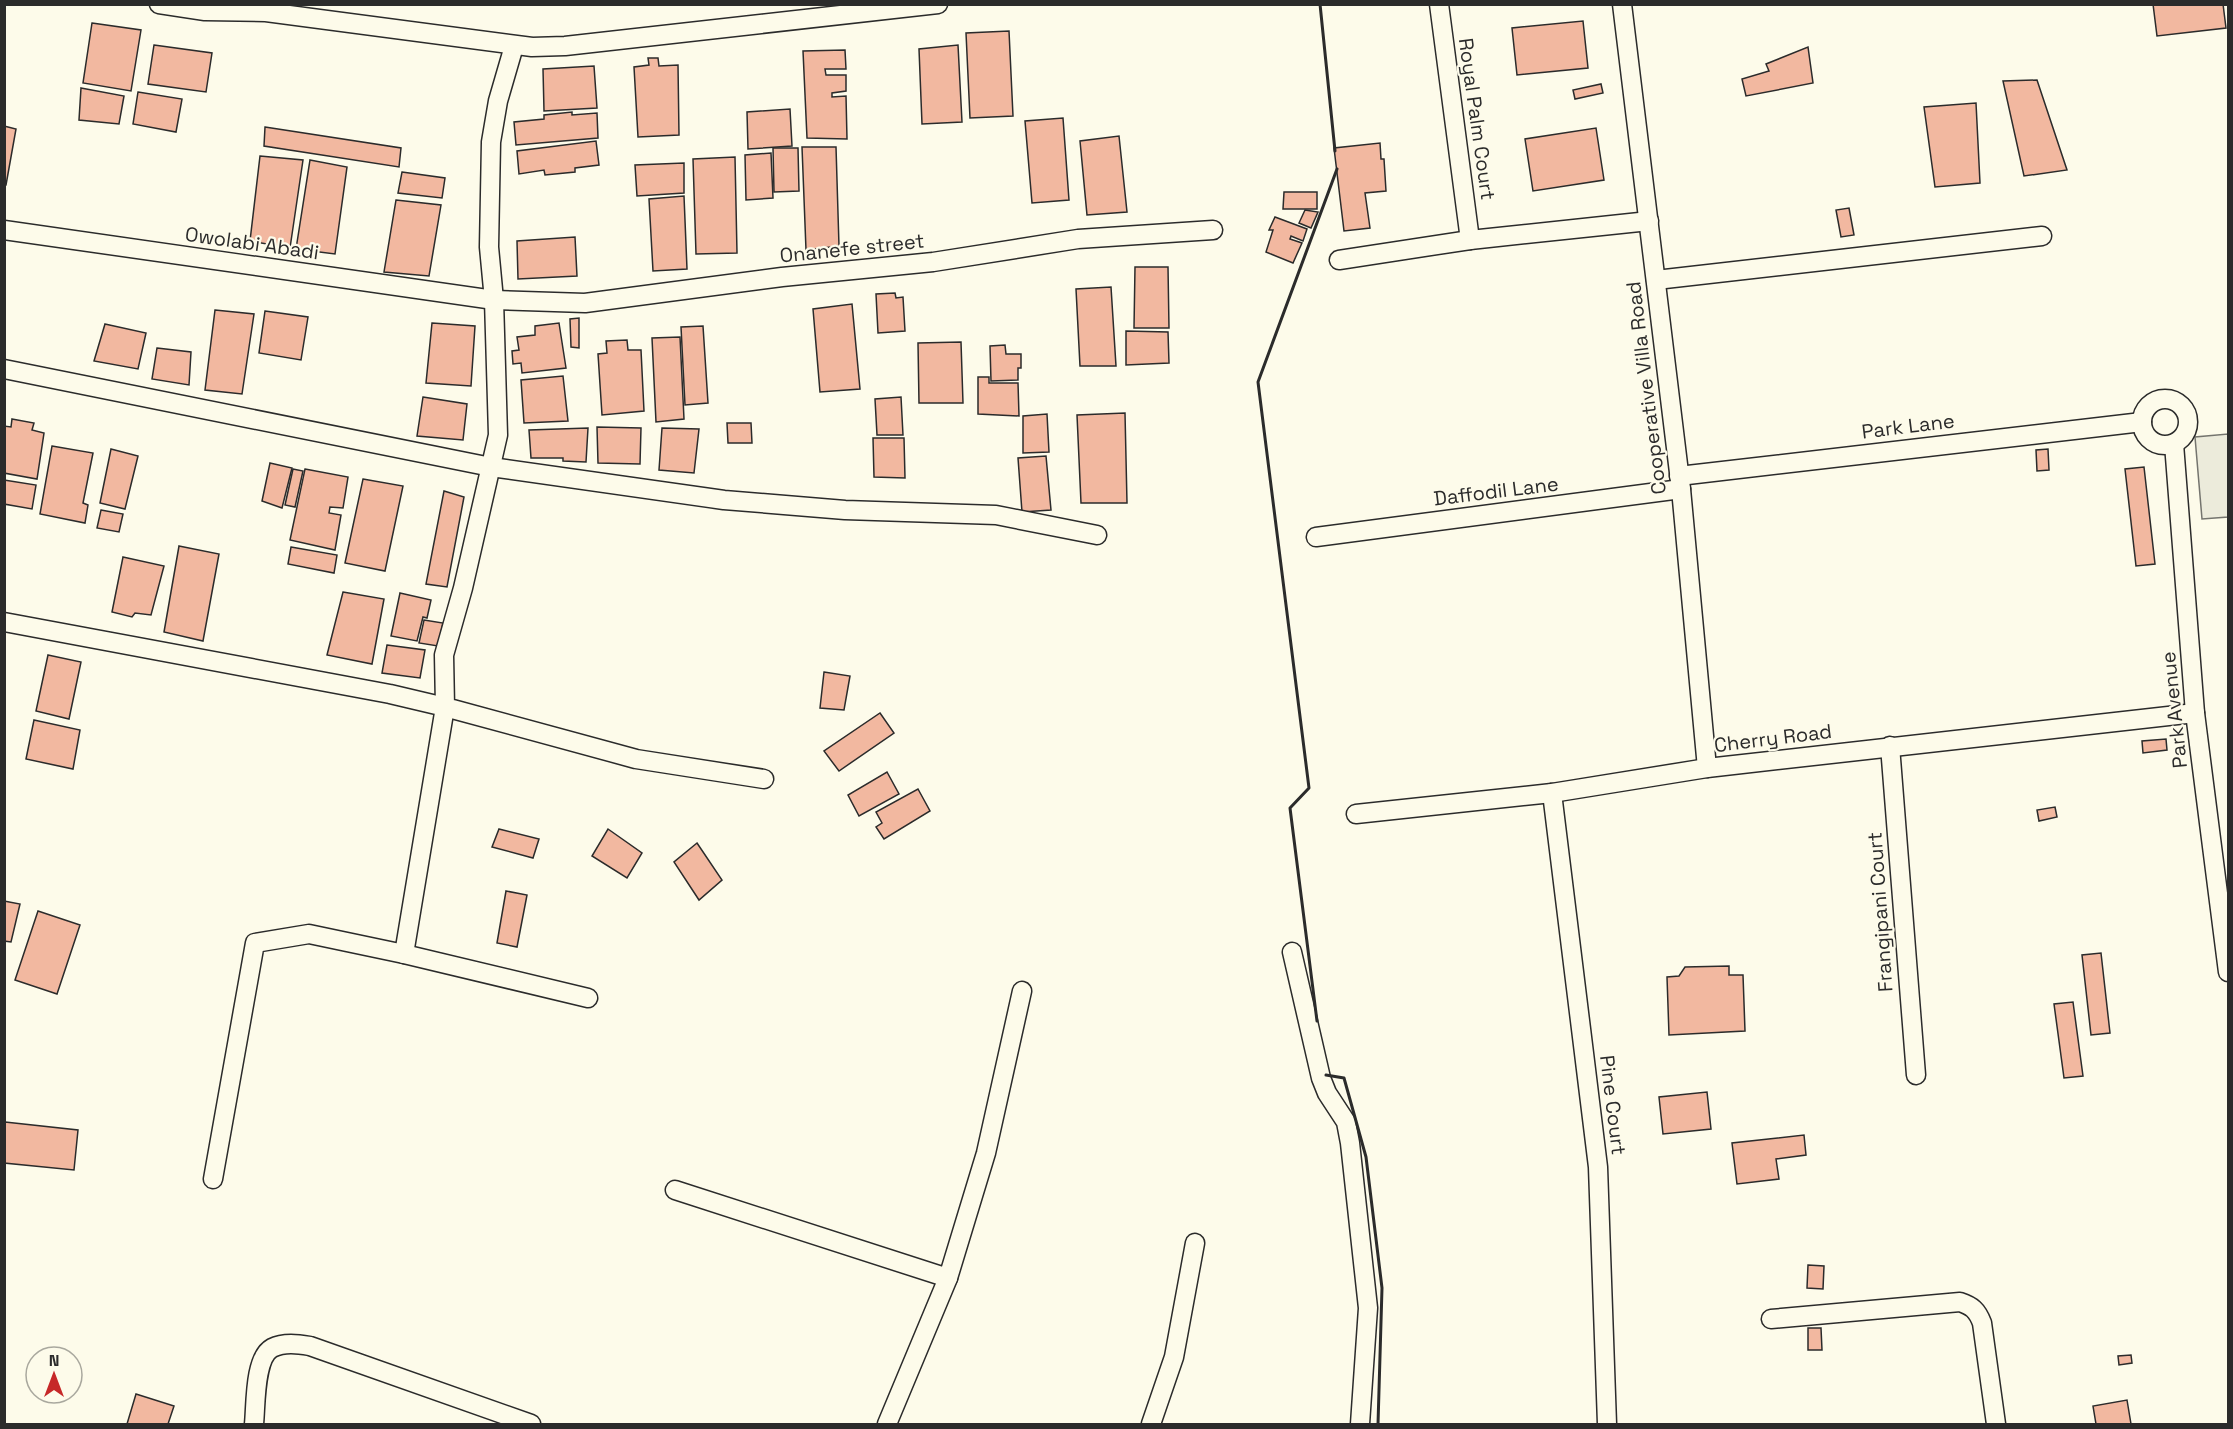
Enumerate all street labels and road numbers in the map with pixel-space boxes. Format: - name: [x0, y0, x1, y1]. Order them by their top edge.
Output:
- street label: Royal Palm Court: [1453, 36, 1501, 202]
- street label: Owolabi Abadi: [183, 221, 321, 265]
- street label: Onanefe street: [778, 227, 926, 269]
- street label: Cooperative Villa Road: [1620, 280, 1672, 496]
- street label: Park Lane: [1860, 407, 1956, 445]
- street label: Daffodil Lane: [1432, 470, 1560, 512]
- street label: Park Avenue: [2155, 650, 2193, 770]
- street label: Cherry Road: [1713, 718, 1833, 758]
- street label: Frangipani Court: [1861, 831, 1899, 993]
- street label: Pine Court: [1594, 1054, 1632, 1156]

